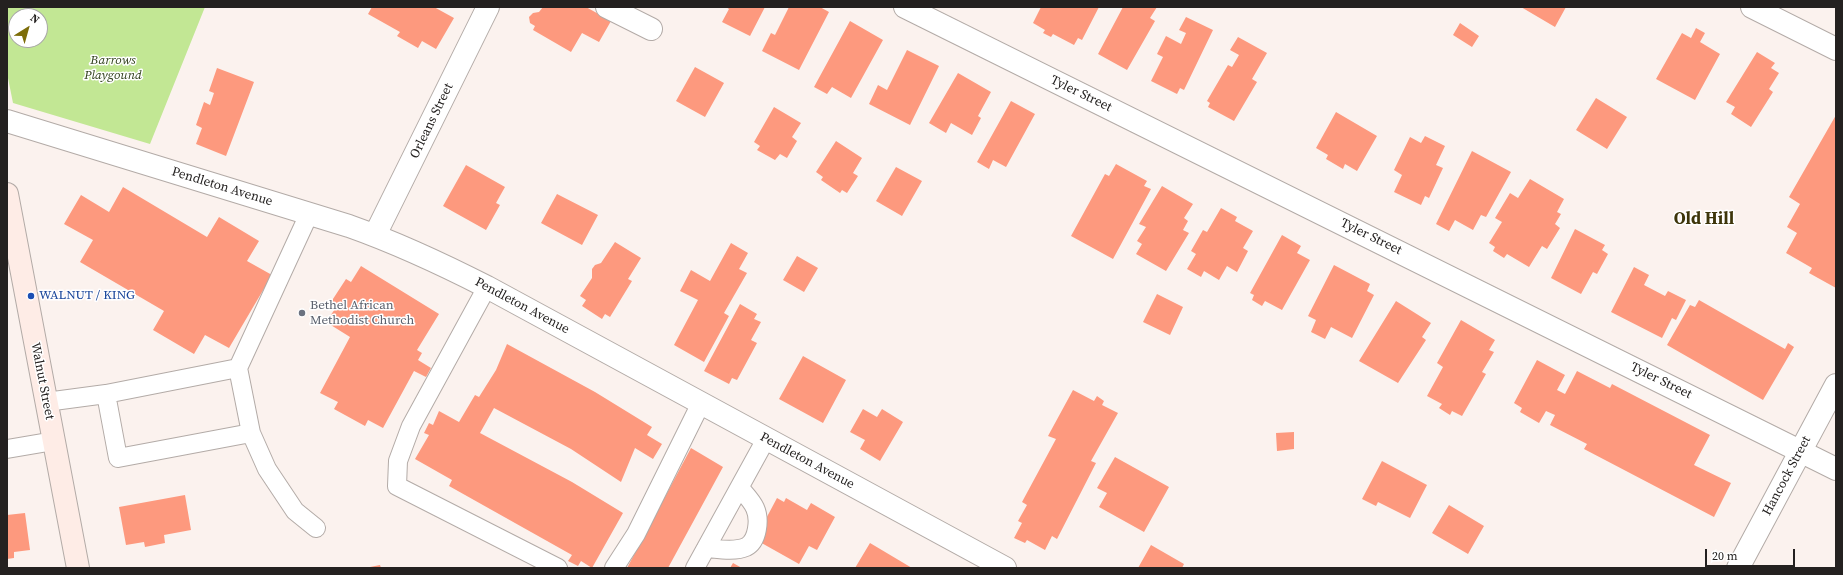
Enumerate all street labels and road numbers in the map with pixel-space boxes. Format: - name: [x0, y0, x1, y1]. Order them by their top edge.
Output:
- street label: Tyler Street: [1048, 72, 1114, 116]
- street label: Orleans Street: [407, 81, 457, 161]
- street label: Pendleton Avenue: [170, 164, 274, 210]
- street label: Tyler Street: [1338, 215, 1404, 259]
- street label: Pendleton Avenue: [472, 275, 572, 337]
- street label: Walnut Street: [27, 341, 57, 421]
- street label: Tyler Street: [1628, 359, 1694, 403]
- street label: Pendleton Avenue: [757, 430, 857, 492]
- street label: Hancock Street: [1759, 434, 1815, 518]

